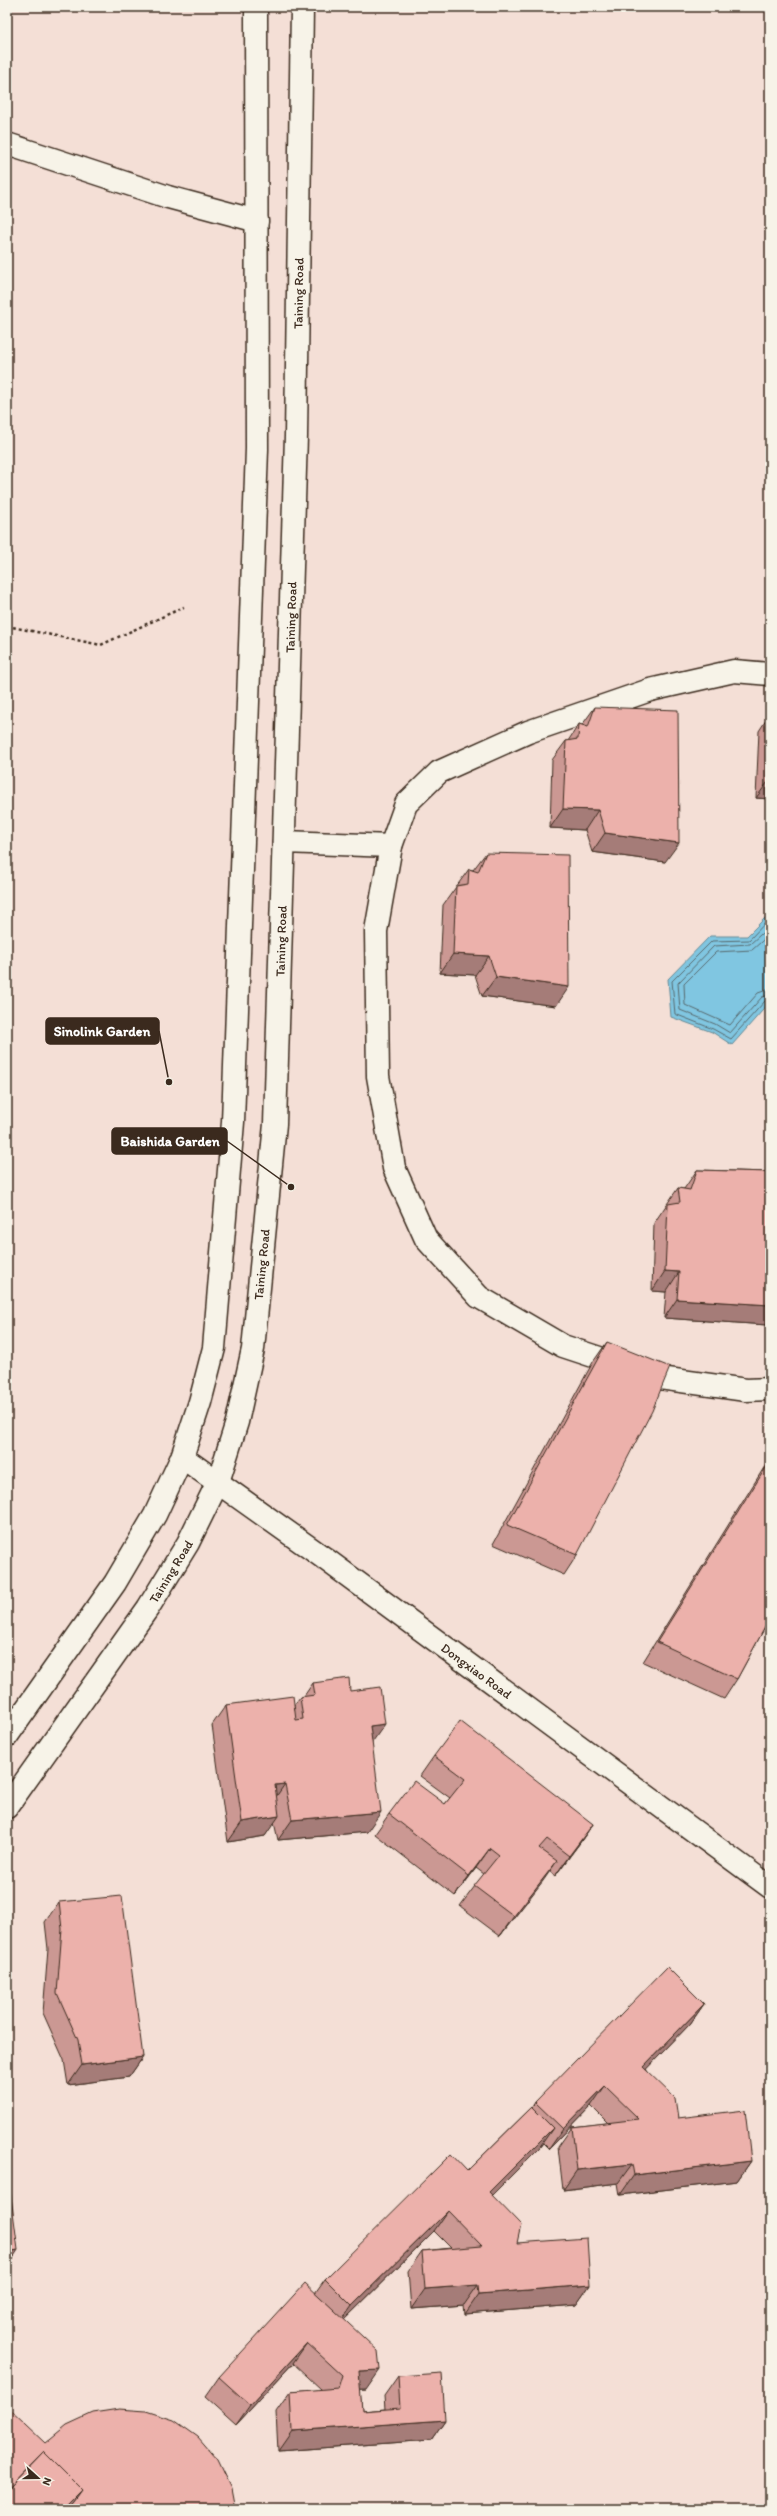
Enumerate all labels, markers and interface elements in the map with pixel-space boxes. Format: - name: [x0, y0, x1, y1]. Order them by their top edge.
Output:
- street label: Taining Road: [290, 257, 306, 329]
- street label: Taining Road: [282, 581, 299, 653]
- street label: Taining Road: [272, 905, 289, 977]
- callout: Sinolink Garden: [46, 1018, 159, 1044]
- text: Sinolink Garden: [54, 1023, 150, 1040]
- callout: Baishida Garden: [112, 1128, 227, 1154]
- text: Baishida Garden: [120, 1133, 220, 1150]
- street label: Taining Road: [250, 1228, 272, 1301]
- street label: Taining Road: [146, 1537, 196, 1606]
- street label: Dongxiao Road: [439, 1640, 515, 1702]
- north arrow: [18, 2458, 58, 2498]
- text: N: [39, 2476, 54, 2487]

